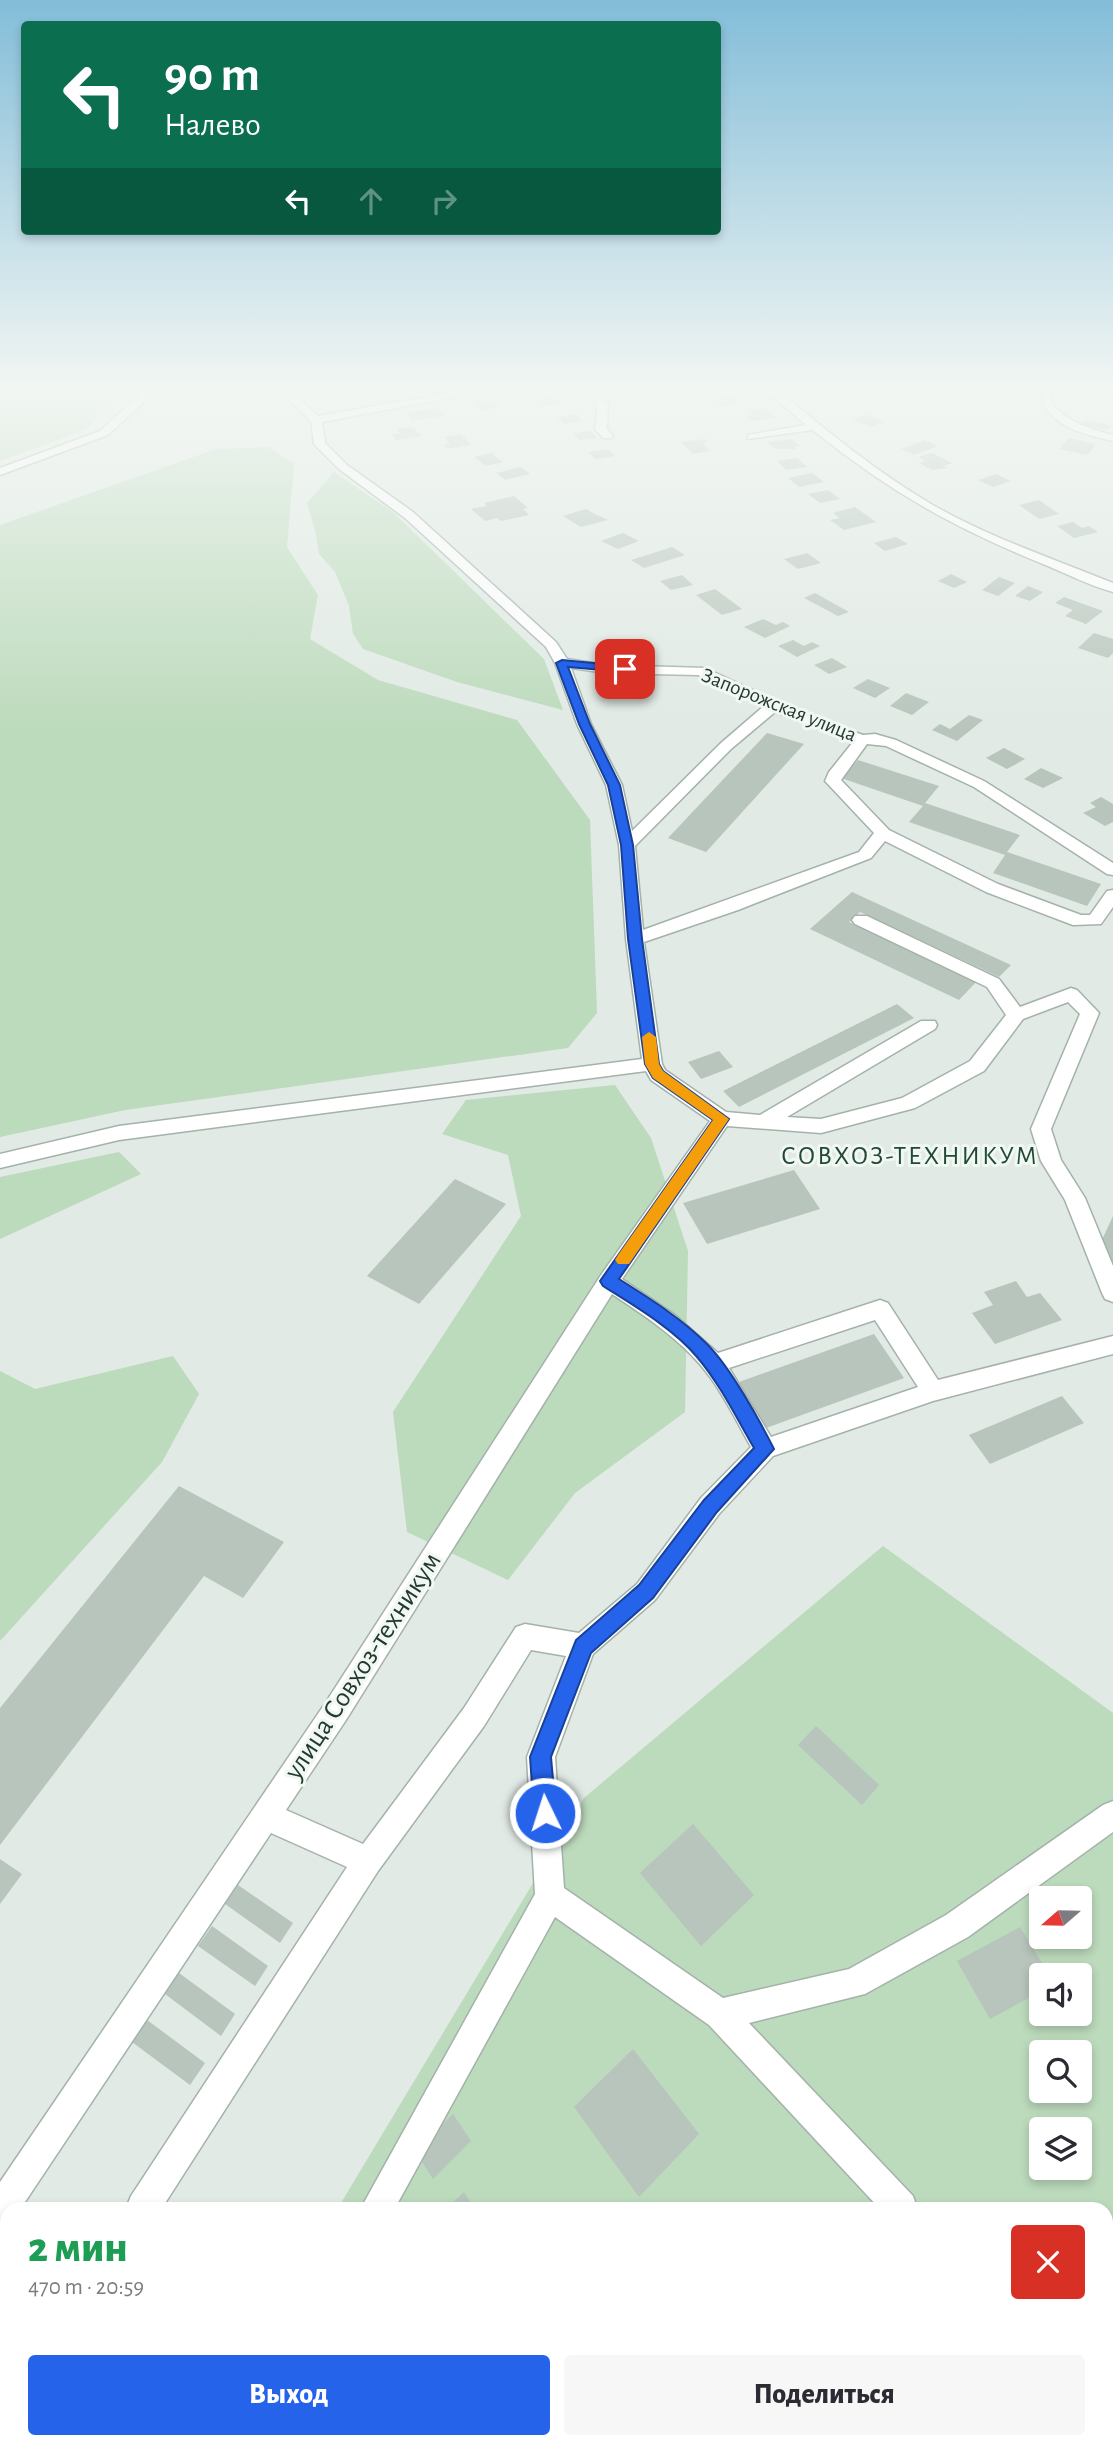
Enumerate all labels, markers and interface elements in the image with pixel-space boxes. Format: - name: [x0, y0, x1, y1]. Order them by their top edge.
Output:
- icon: left: [49, 49, 140, 140]
- text: 90 m: [164, 51, 260, 100]
- text: Налево: [164, 109, 261, 141]
- icon: left: [279, 182, 317, 220]
- icon: ahead: [352, 182, 390, 220]
- icon: right: [425, 182, 463, 220]
- pin: [595, 639, 655, 699]
- icon: arrive: [606, 650, 644, 688]
- street label: Запорожская улица: [699, 664, 860, 746]
- district label: СОВХОЗ-ТЕХНИКУМ: [781, 1143, 1039, 1169]
- street label: улица Совхоз-техникум: [279, 1548, 447, 1785]
- position arrow: [508, 1776, 582, 1850]
- north arrow: [1029, 1886, 1092, 1950]
- map controls: [1029, 1886, 1092, 2180]
- button: sound: [1029, 1963, 1092, 2026]
- button: search: [1029, 2040, 1092, 2103]
- button: layers: [1029, 2117, 1092, 2180]
- button: close: [1011, 2225, 1085, 2299]
- text: 2 мин: [28, 2227, 128, 2269]
- text: 470 m · 20:59: [28, 2276, 144, 2299]
- button: Выход: [28, 2355, 550, 2435]
- button: Поделиться: [564, 2355, 1085, 2435]

